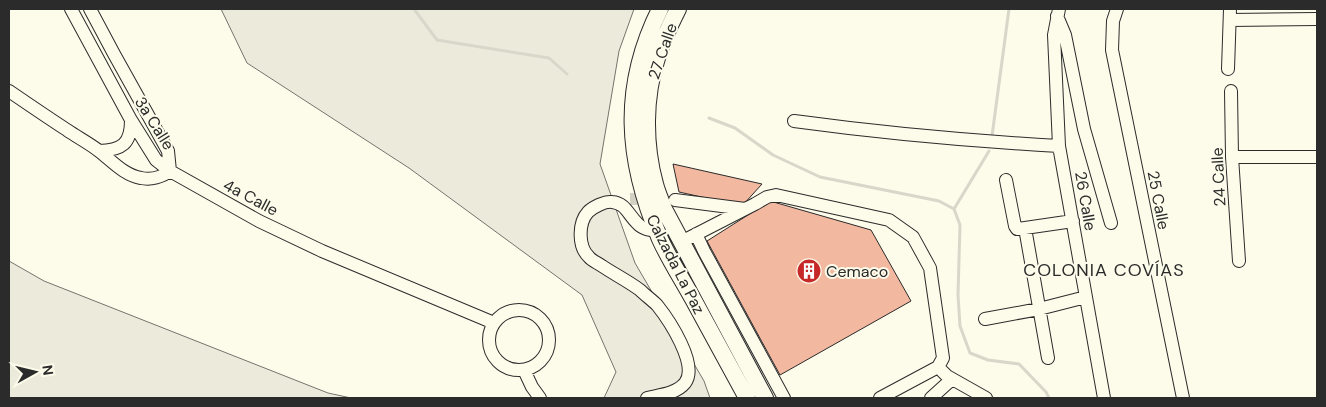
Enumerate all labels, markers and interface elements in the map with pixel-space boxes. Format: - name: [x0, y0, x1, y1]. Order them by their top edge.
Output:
- street label: 27 Calle: [643, 20, 682, 82]
- street label: 3a Calle: [130, 93, 179, 154]
- street label: 24 Calle: [1206, 147, 1231, 207]
- street label: 25 Calle: [1143, 169, 1175, 231]
- street label: 26 Calle: [1070, 170, 1101, 232]
- street label: 4a Calle: [220, 174, 282, 221]
- street label: Calzada La Paz: [641, 211, 710, 318]
- building icon: Cemaco: [796, 258, 822, 284]
- district label: COLONIA COVÍAS: [1023, 258, 1185, 282]
- place label: Cemaco: [826, 261, 888, 282]
- north arrow: [10, 347, 60, 397]
- text: N: [38, 364, 57, 377]

